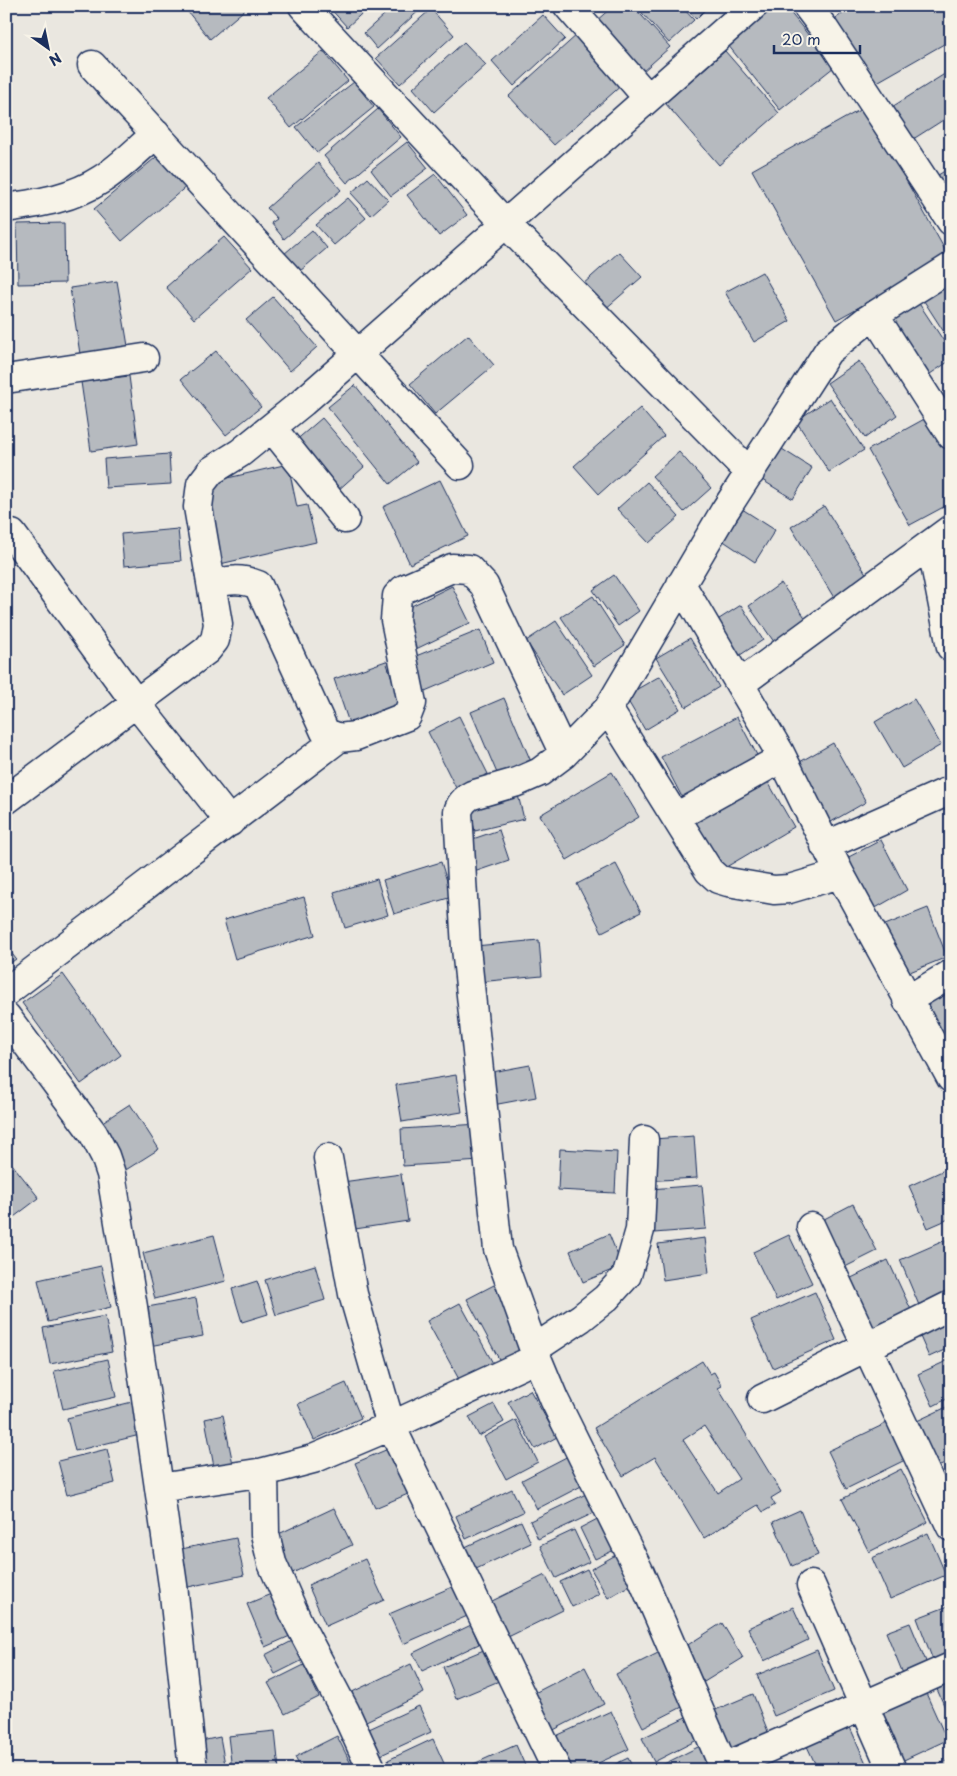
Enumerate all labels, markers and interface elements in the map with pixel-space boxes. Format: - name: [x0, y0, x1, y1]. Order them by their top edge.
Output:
- north arrow: [22, 22, 72, 72]
- scale bar: [774, 22, 861, 54]
- text: 20 m: [782, 27, 821, 50]
- text: N: [45, 47, 66, 71]

